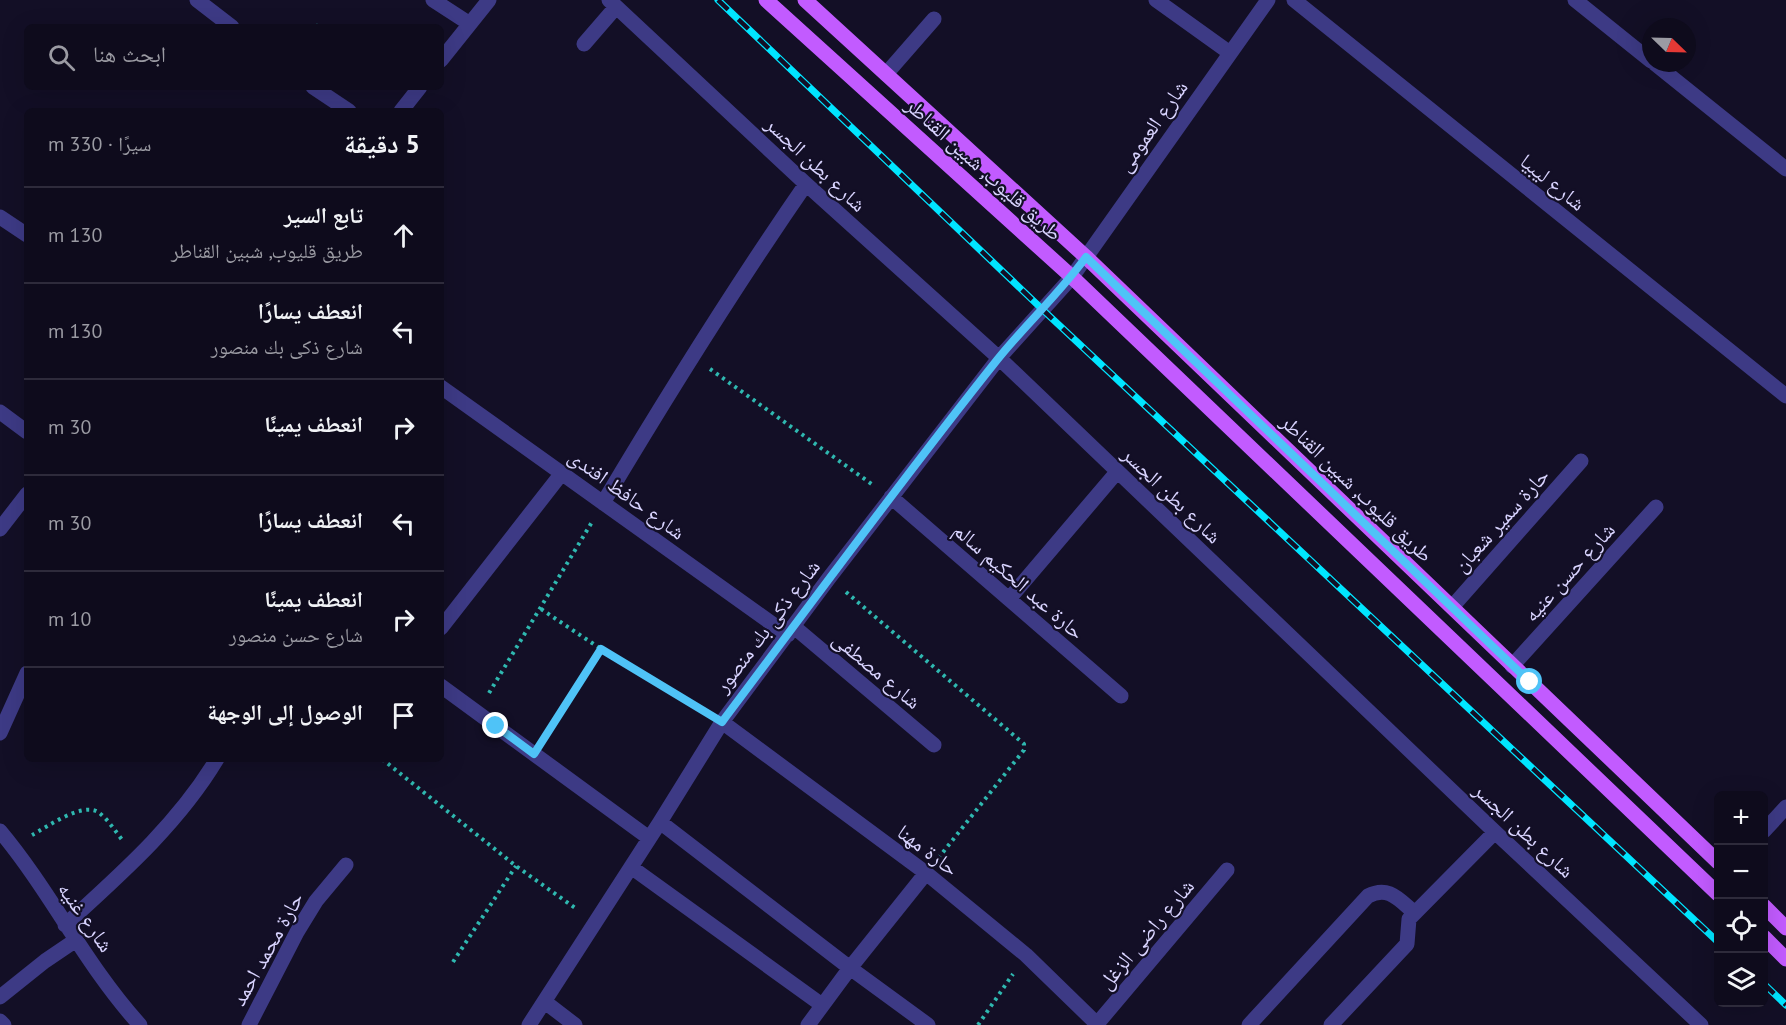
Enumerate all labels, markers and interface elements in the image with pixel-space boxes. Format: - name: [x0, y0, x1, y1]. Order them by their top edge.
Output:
- north arrow: [1642, 18, 1696, 72]
- search box: [24, 24, 444, 90]
- text: ابحث هنا: [93, 40, 166, 68]
- icon: search: [45, 41, 78, 74]
- street label: شارع العمومى: [1110, 75, 1194, 177]
- street label: طريق قليوب, شبين القناطر: [899, 91, 1068, 247]
- street label: شارع بطن الجسر: [759, 110, 872, 218]
- text: 5 دقيقة: [344, 127, 420, 160]
- text: سيرًا · 330 m: [48, 131, 152, 157]
- street label: شارع ليبيا: [1515, 147, 1591, 217]
- text: تابع السير: [284, 201, 363, 229]
- icon: ahead: [387, 219, 420, 252]
- text: 130 m: [48, 222, 102, 248]
- text: طريق قليوب, شبين القناطر: [171, 238, 363, 264]
- text: انعطف يسارًا: [258, 297, 363, 325]
- icon: left: [387, 315, 420, 348]
- text: 130 m: [48, 318, 102, 344]
- text: شارع ذكى بك منصور: [211, 334, 363, 360]
- street label: طريق قليوب, شبين القناطر: [1274, 408, 1439, 568]
- text: انعطف يمينًا: [264, 410, 363, 438]
- icon: right: [387, 411, 420, 444]
- text: 30 m: [48, 414, 91, 440]
- street label: شارع بطن الجسر: [1116, 440, 1228, 549]
- street label: شارع حافظ افندى: [563, 443, 691, 545]
- street label: حارة سمير شعبان: [1447, 462, 1555, 578]
- text: انعطف يسارًا: [258, 506, 363, 534]
- icon: left: [387, 507, 420, 540]
- text: 30 m: [48, 510, 91, 536]
- street label: حارة عبد الحكيم سالم: [947, 517, 1090, 646]
- street label: شارع حسن عنيه: [1517, 517, 1621, 627]
- street label: شارع ذكى بك منصور: [708, 554, 826, 699]
- text: انعطف يمينًا: [264, 585, 363, 613]
- icon: right: [387, 603, 420, 636]
- text: 10 m: [48, 606, 91, 632]
- text: شارع حسن منصور: [229, 622, 363, 648]
- street label: شارع مصطفى: [827, 625, 927, 715]
- route start: [1516, 668, 1542, 694]
- text: الوصول إلى الوجهة: [207, 698, 363, 726]
- icon: arrive: [387, 699, 420, 732]
- route end: [482, 712, 508, 738]
- street label: شارع بطن الجسر: [1467, 776, 1580, 884]
- map controls: [1714, 791, 1768, 1007]
- button: +: [1714, 791, 1768, 845]
- street label: حارة مهنا: [892, 818, 964, 882]
- button: −: [1714, 845, 1768, 899]
- street label: شارع راضى الزغل: [1092, 873, 1200, 995]
- street label: شارع غنيه: [52, 877, 120, 957]
- street label: حارة محمد احمد: [225, 887, 309, 1011]
- button: locate: [1714, 899, 1768, 953]
- button: layers: [1714, 953, 1768, 1007]

